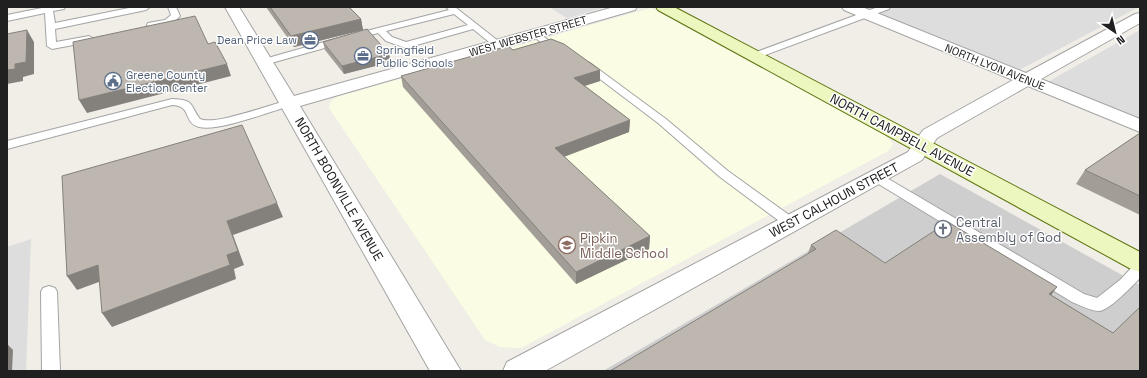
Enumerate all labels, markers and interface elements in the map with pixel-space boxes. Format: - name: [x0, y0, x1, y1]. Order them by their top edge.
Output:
- street label: WEST WEBSTER STREET: [468, 12, 589, 60]
- north arrow: [1095, 12, 1135, 52]
- office icon: Dean Price Law: [300, 30, 320, 50]
- text: N: [1114, 32, 1128, 48]
- place label: Dean Price Law: [217, 33, 297, 47]
- street label: NORTH LYON AVENUE: [943, 41, 1047, 93]
- place label: Springfield Public Schools: [376, 43, 454, 70]
- office icon: Springfield Public Schools: [353, 46, 373, 66]
- place label: Greene County Election Center: [126, 68, 208, 95]
- public building icon: Greene County Election Center: [103, 71, 123, 91]
- street label: NORTH CAMPBELL AVENUE: [827, 90, 977, 180]
- street label: NORTH BOONVILLE AVENUE: [291, 114, 387, 264]
- street label: WEST CALHOUN STREET: [766, 159, 902, 241]
- place label: Central Assembly of God: [956, 214, 1061, 246]
- church icon: Central Assembly of God: [933, 219, 953, 239]
- place label: Pipkin Middle School: [580, 230, 668, 262]
- school or university icon: Pipkin Middle School: [557, 235, 577, 255]

